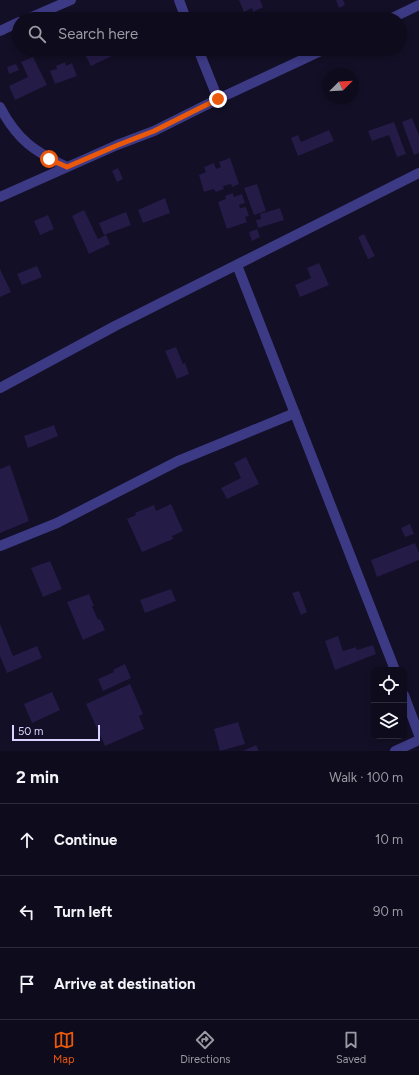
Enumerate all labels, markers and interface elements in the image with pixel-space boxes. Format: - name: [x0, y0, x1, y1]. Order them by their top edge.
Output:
- search box: [12, 12, 407, 56]
- icon: search: [26, 23, 48, 45]
- text: Search here: [58, 25, 138, 43]
- north arrow: [323, 68, 359, 104]
- route end: [209, 90, 227, 108]
- route start: [40, 150, 58, 168]
- map controls: [371, 667, 407, 739]
- button: locate: [371, 667, 407, 703]
- button: layers: [371, 703, 407, 739]
- scale bar: [12, 723, 100, 742]
- text: 50 m: [18, 725, 43, 738]
- text: 2 min: [16, 767, 59, 787]
- text: Walk · 100 m: [329, 770, 403, 785]
- icon: ahead: [16, 829, 38, 851]
- text: Continue: [54, 831, 117, 849]
- text: 10 m: [375, 832, 403, 847]
- icon: left: [16, 901, 38, 923]
- text: Turn left: [54, 903, 112, 921]
- text: 90 m: [373, 904, 403, 919]
- icon: arrive: [16, 973, 38, 995]
- text: Arrive at destination: [54, 975, 195, 993]
- tab: Map: [53, 1029, 75, 1066]
- tab: Directions: [180, 1029, 230, 1066]
- tab: Saved: [336, 1029, 366, 1066]

